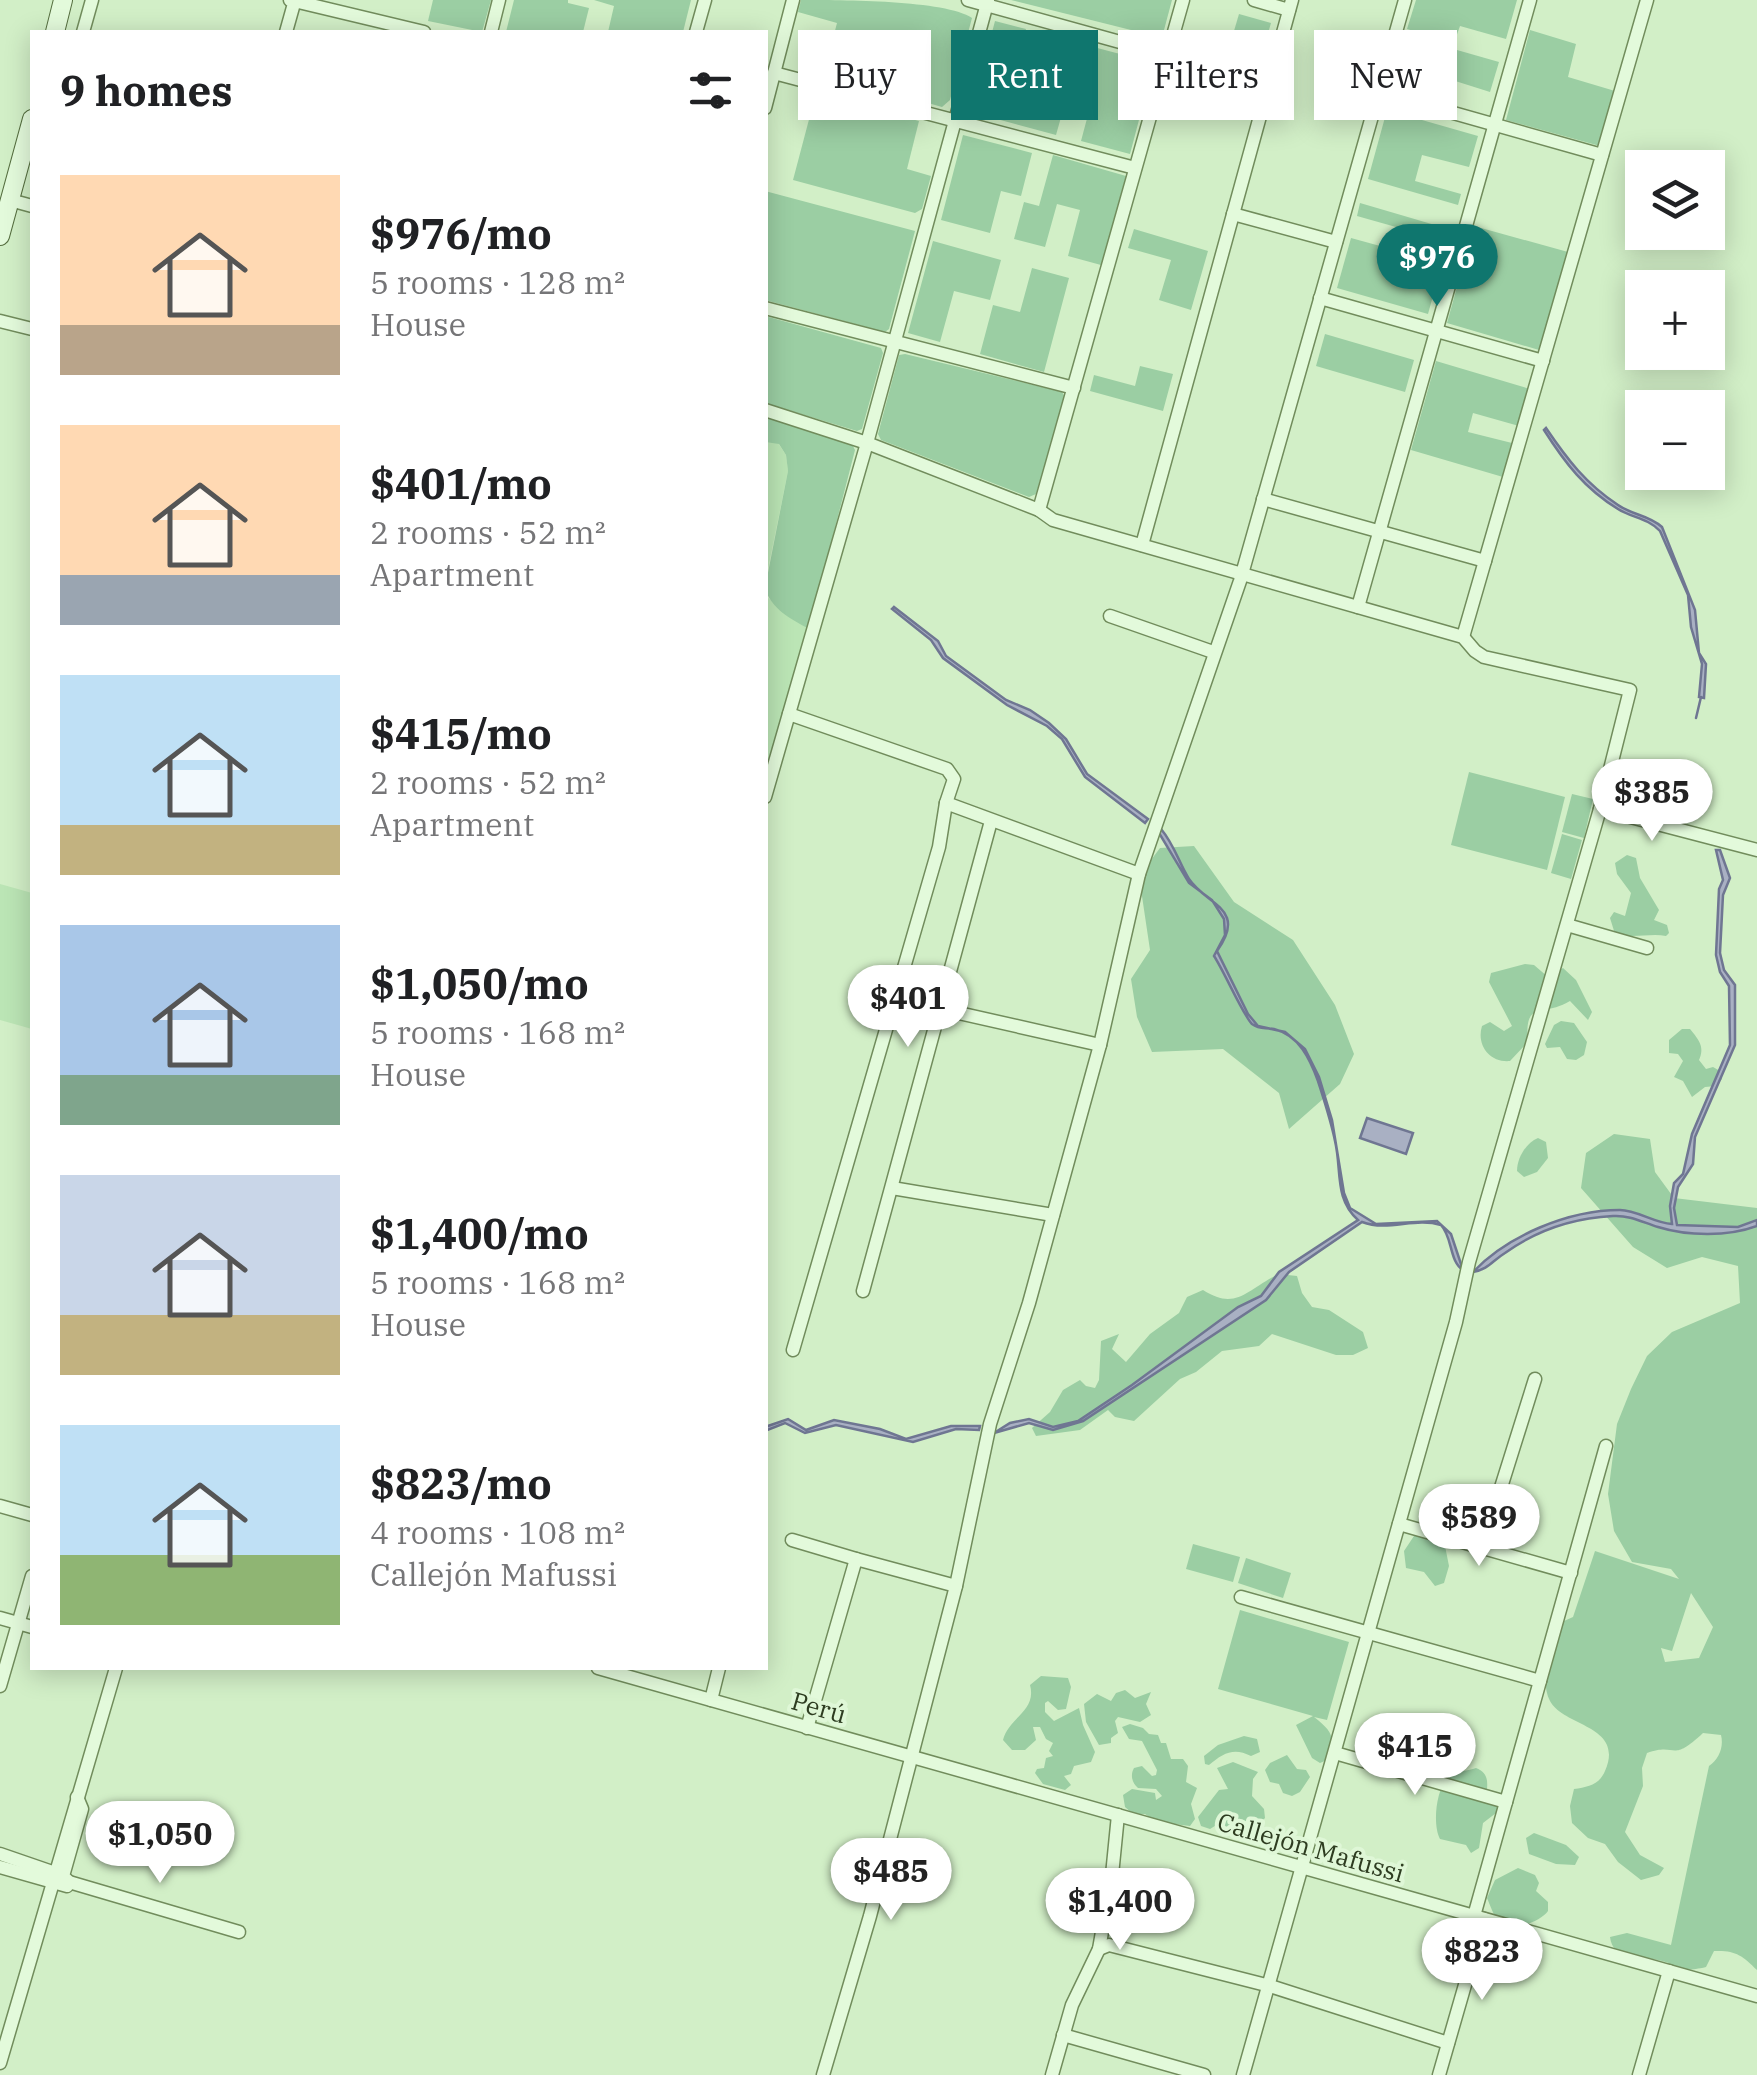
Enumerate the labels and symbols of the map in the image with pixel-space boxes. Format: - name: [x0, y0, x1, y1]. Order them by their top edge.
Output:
- pin: $976: [1378, 224, 1496, 309]
- pin: $385: [1593, 759, 1711, 844]
- pin: $401: [849, 965, 967, 1050]
- pin: $589: [1420, 1484, 1538, 1569]
- street label: Perú: [788, 1683, 850, 1731]
- pin: $415: [1356, 1713, 1474, 1798]
- pin: $1,050: [79, 1801, 241, 1886]
- street label: Callejón Mafussi: [1214, 1805, 1408, 1889]
- pin: $485: [832, 1838, 950, 1923]
- pin: $1,400: [1039, 1868, 1201, 1953]
- pin: $823: [1423, 1918, 1541, 2003]

